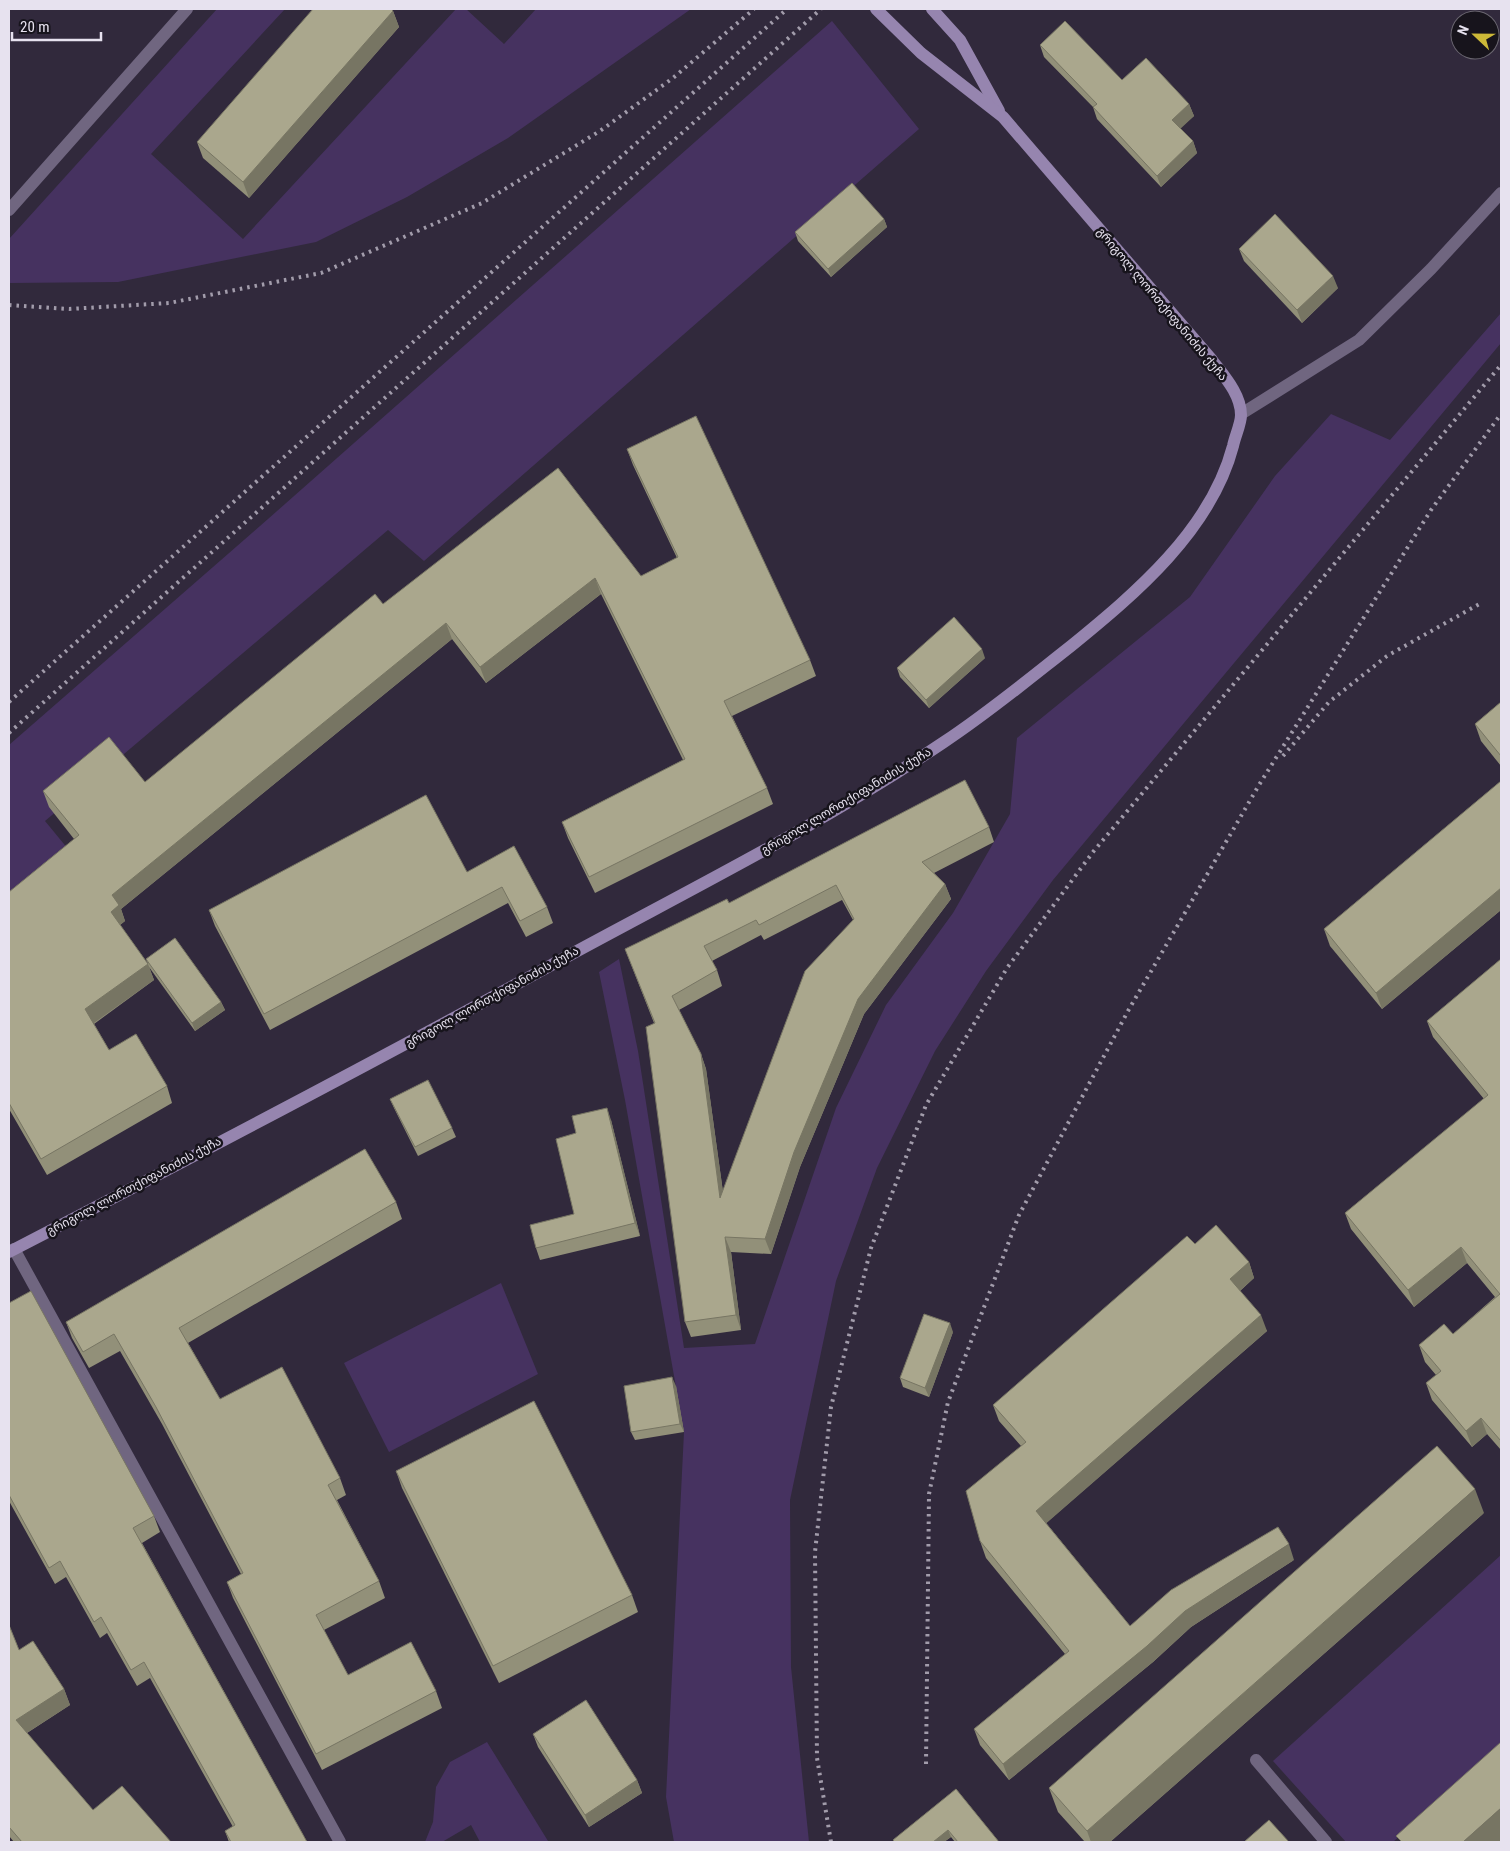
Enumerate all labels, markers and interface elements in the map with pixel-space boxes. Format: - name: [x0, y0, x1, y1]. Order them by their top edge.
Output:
- scale bar: [12, 10, 101, 42]
- north arrow: [1450, 10, 1500, 60]
- text: 20 m: [20, 18, 50, 36]
- text: N: [1454, 23, 1472, 37]
- street label: გრიგოლ ლორთქიფანიძის ქუჩა: [1093, 225, 1230, 384]
- street label: გრიგოლ ლორთქიფანიძის ქუჩა: [759, 745, 934, 858]
- street label: გრიგოლ ლორთქიფანიძის ქუჩა: [403, 944, 581, 1051]
- street label: გრიგოლ ლორთქიფანიძის ქუჩა: [44, 1134, 224, 1239]

